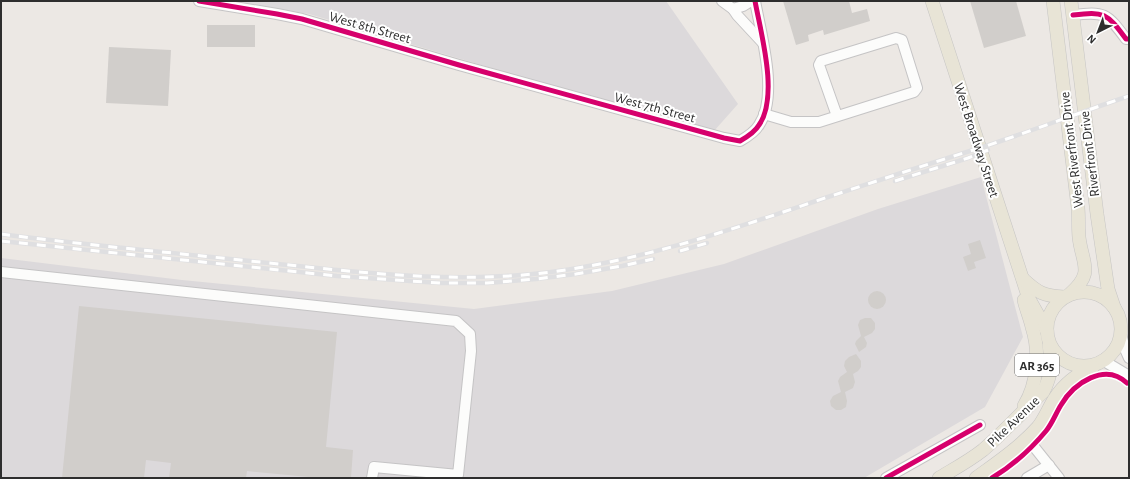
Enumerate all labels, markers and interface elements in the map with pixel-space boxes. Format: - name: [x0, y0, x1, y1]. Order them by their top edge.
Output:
- street label: West 8th Street: [327, 10, 413, 46]
- north arrow: [1078, 12, 1118, 52]
- text: N: [1085, 32, 1098, 46]
- street label: West Broadway Street: [951, 81, 1001, 200]
- street label: West 7th Street: [613, 90, 697, 126]
- street label: West Riverfront Drive: [1058, 91, 1086, 209]
- street label: Riverfront Drive: [1078, 110, 1102, 198]
- road number: AR 365: [1015, 354, 1059, 376]
- street label: Pike Avenue: [985, 394, 1042, 450]

